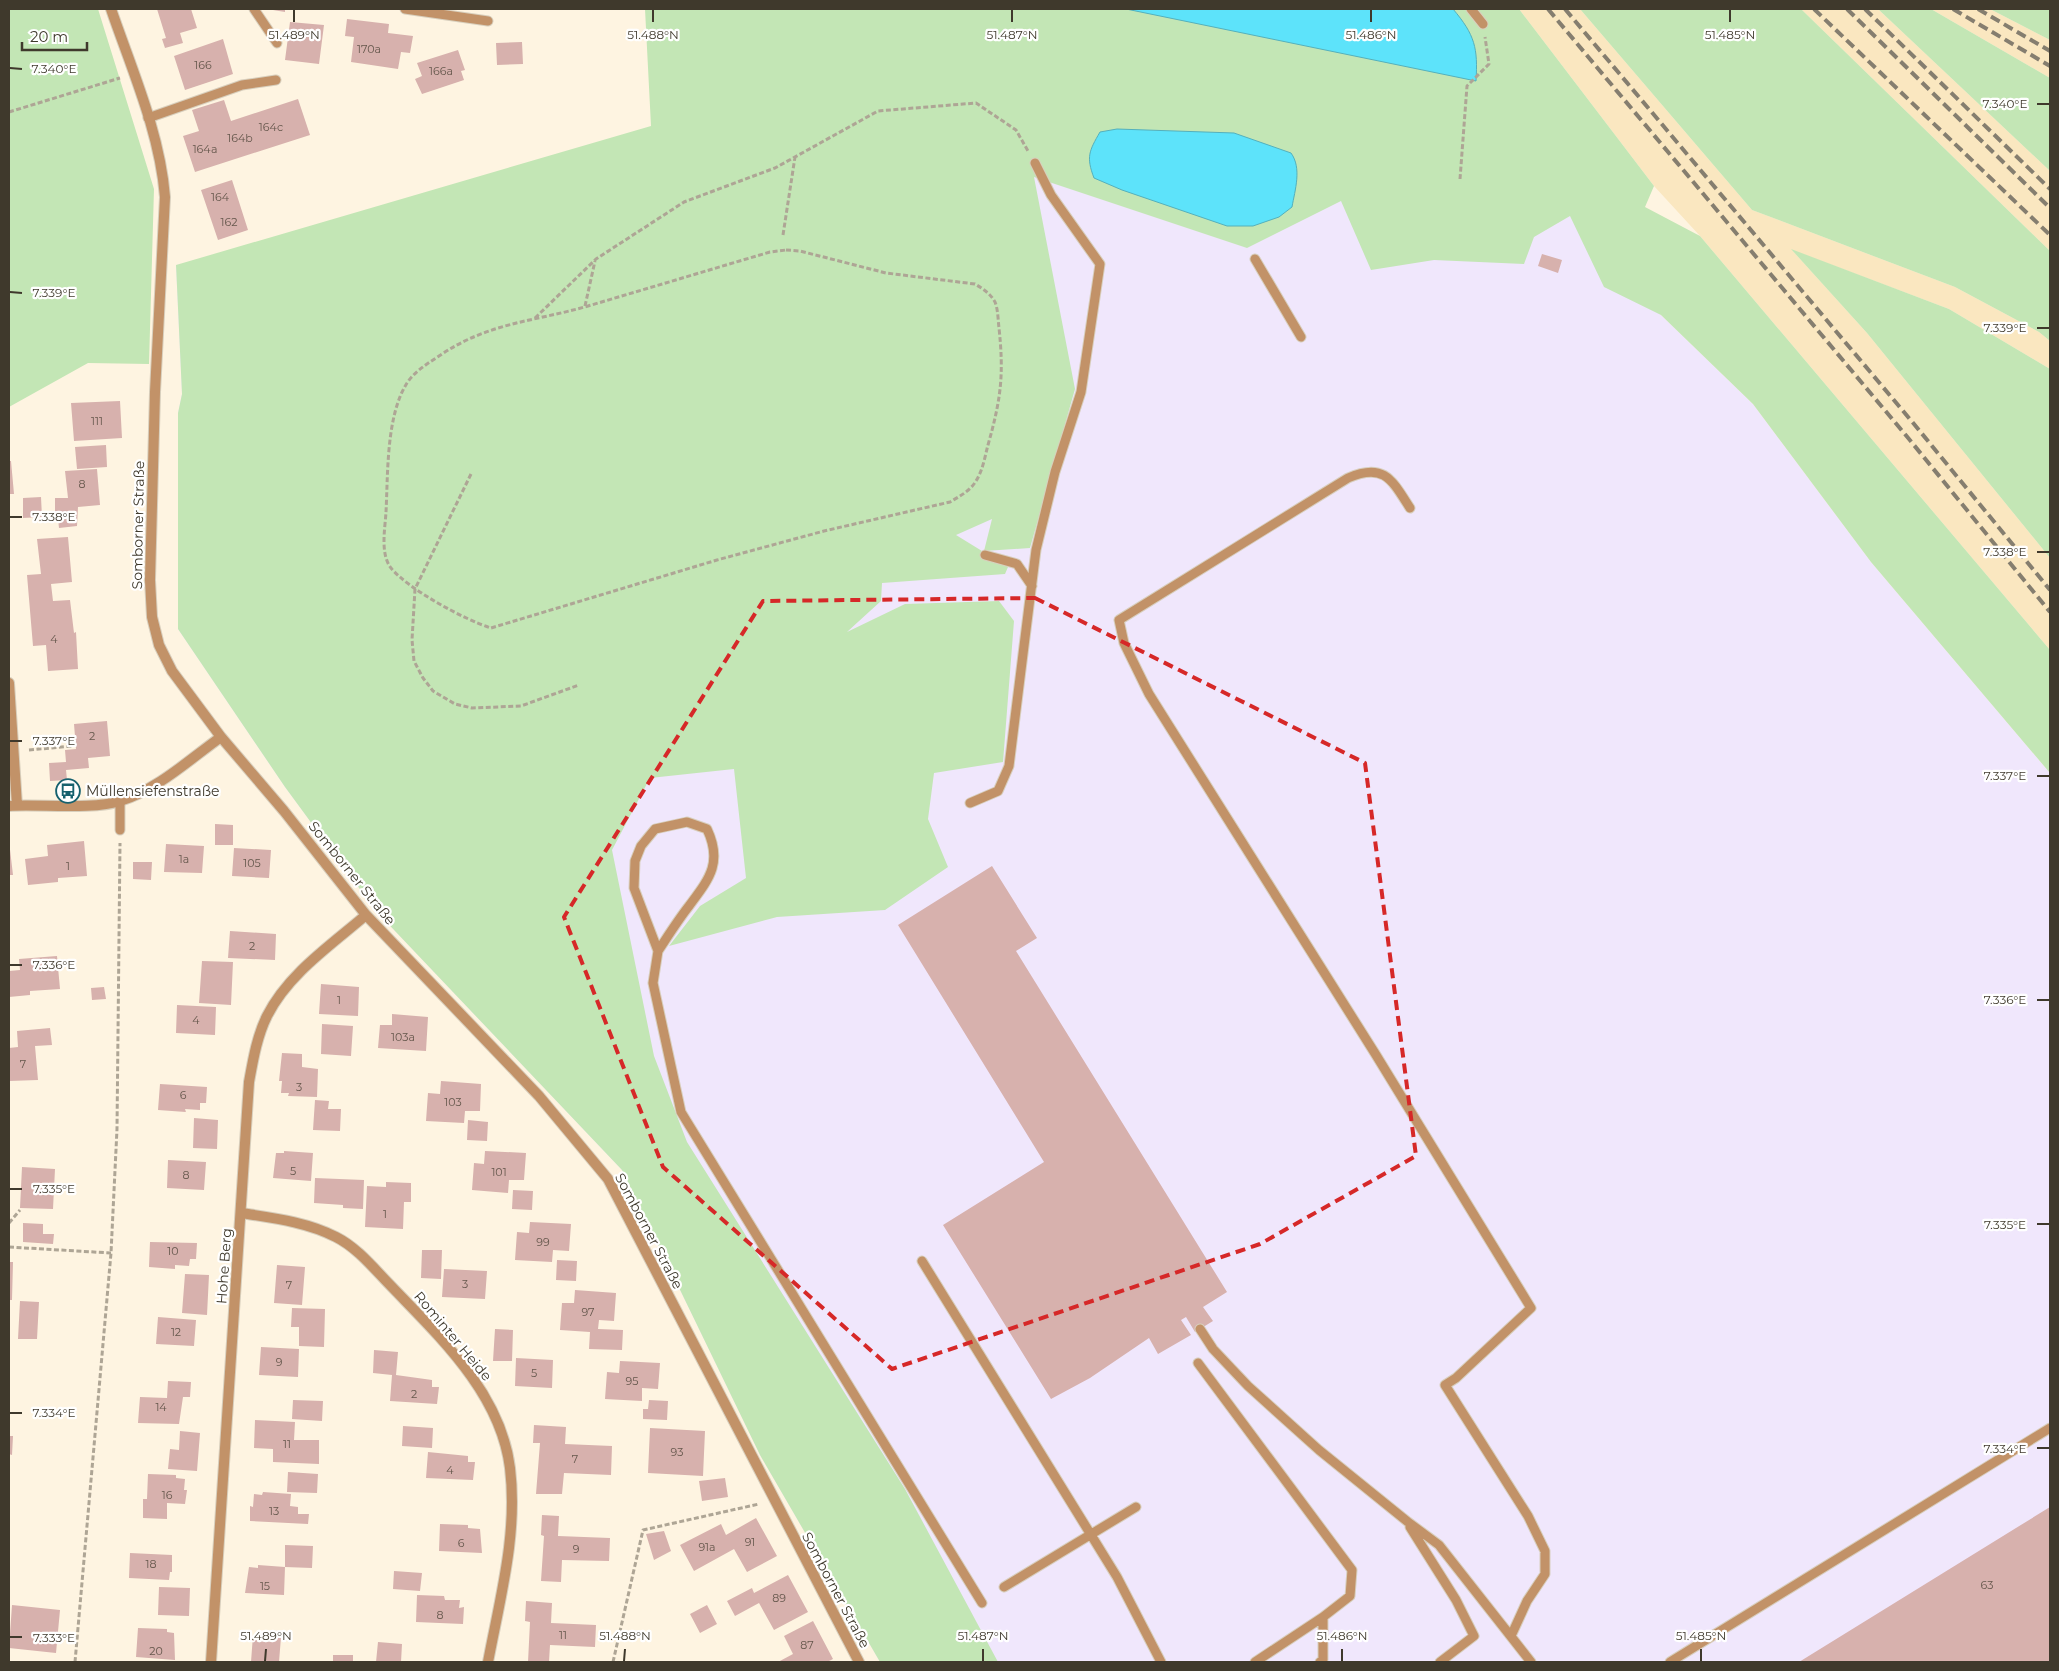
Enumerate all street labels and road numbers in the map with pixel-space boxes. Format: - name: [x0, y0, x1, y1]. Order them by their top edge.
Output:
- street label: Somborner Straße: [128, 461, 148, 589]
- street label: Somborner Straße: [305, 817, 399, 929]
- street label: Somborner Straße: [611, 1170, 687, 1292]
- street label: Hohe Berg: [212, 1228, 236, 1304]
- street label: Rominter Heide: [410, 1287, 496, 1385]
- street label: Somborner Straße: [798, 1529, 874, 1651]

